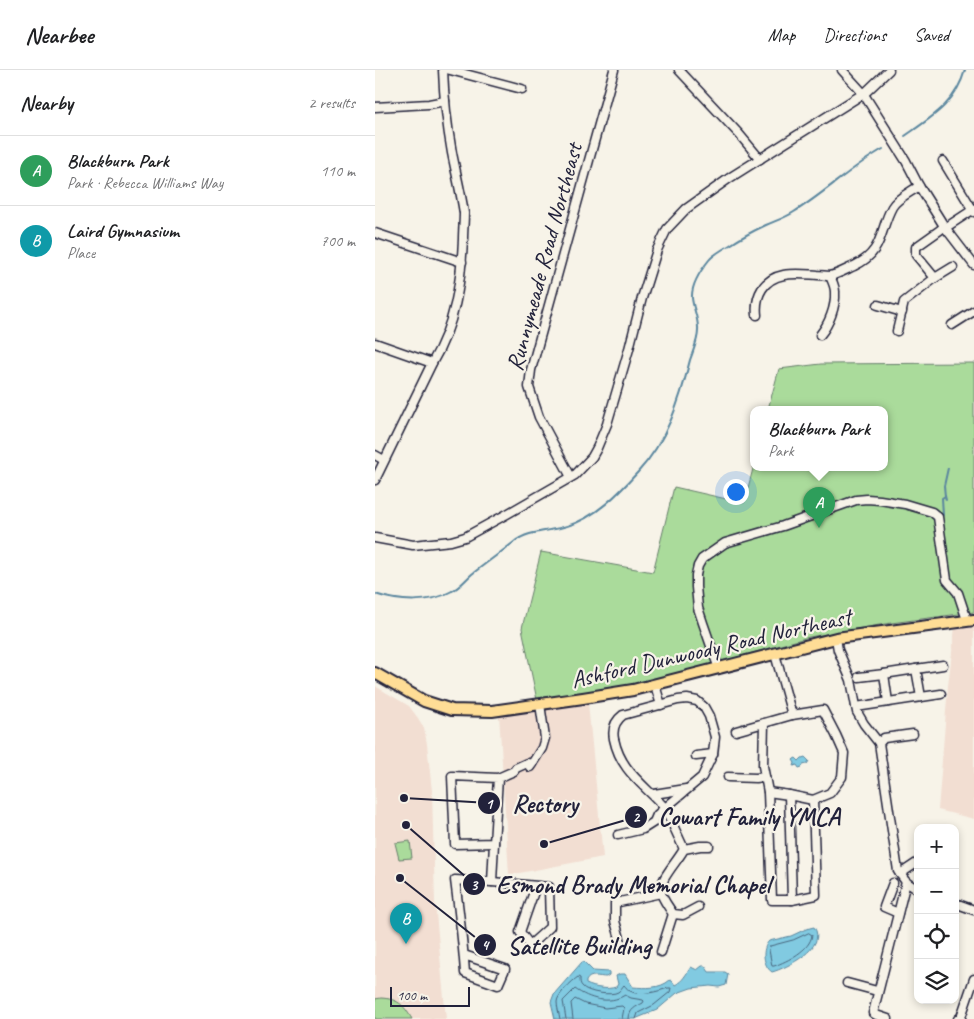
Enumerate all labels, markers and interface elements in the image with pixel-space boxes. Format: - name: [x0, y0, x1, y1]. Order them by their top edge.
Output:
- text: Nearbee: [25, 20, 93, 50]
- text: Map: [768, 24, 795, 46]
- text: Directions: [823, 24, 886, 46]
- text: Saved: [914, 24, 949, 46]
- text: Nearby: [20, 90, 73, 116]
- text: 2 results: [308, 93, 355, 113]
- street label: Runnymeade Road Northeast: [499, 138, 589, 374]
- text: Blackburn Park: [67, 149, 169, 173]
- text: A: [32, 161, 40, 181]
- text: 110 m: [321, 161, 355, 181]
- text: Park · Rebecca Williams Way: [67, 173, 223, 193]
- text: Laird Gymnasium: [67, 219, 179, 243]
- text: B: [32, 231, 40, 251]
- text: 700 m: [321, 231, 355, 251]
- text: Place: [67, 243, 95, 263]
- popup: [750, 406, 888, 471]
- text: Blackburn Park: [768, 417, 870, 441]
- text: Park: [768, 441, 794, 461]
- your location: [723, 479, 749, 505]
- pin: A: [803, 487, 835, 528]
- street label: Ashford Dunwoody Road Northeast: [568, 600, 857, 695]
- callout: Rectory: [477, 783, 588, 823]
- text: Rectory: [512, 788, 580, 820]
- text: 1: [486, 795, 495, 814]
- callout: Cowart Family YMCA: [623, 797, 850, 837]
- text: Cowart Family YMCA: [658, 801, 842, 833]
- text: 2: [633, 808, 641, 827]
- map controls: [914, 824, 959, 1004]
- button: +: [914, 824, 959, 869]
- callout: Esmond Brady Memorial Chapel: [461, 864, 781, 904]
- text: Esmond Brady Memorial Chapel: [496, 869, 774, 901]
- button: −: [914, 869, 959, 914]
- text: 3: [471, 876, 479, 895]
- pin: B: [390, 903, 422, 944]
- button: locate: [914, 914, 959, 959]
- callout: Satellite Building: [472, 925, 661, 965]
- text: Satellite Building: [507, 930, 654, 962]
- text: 4: [482, 936, 491, 955]
- button: layers: [914, 959, 959, 1004]
- scale bar: [390, 984, 470, 1007]
- text: 100 m: [397, 987, 427, 1004]

